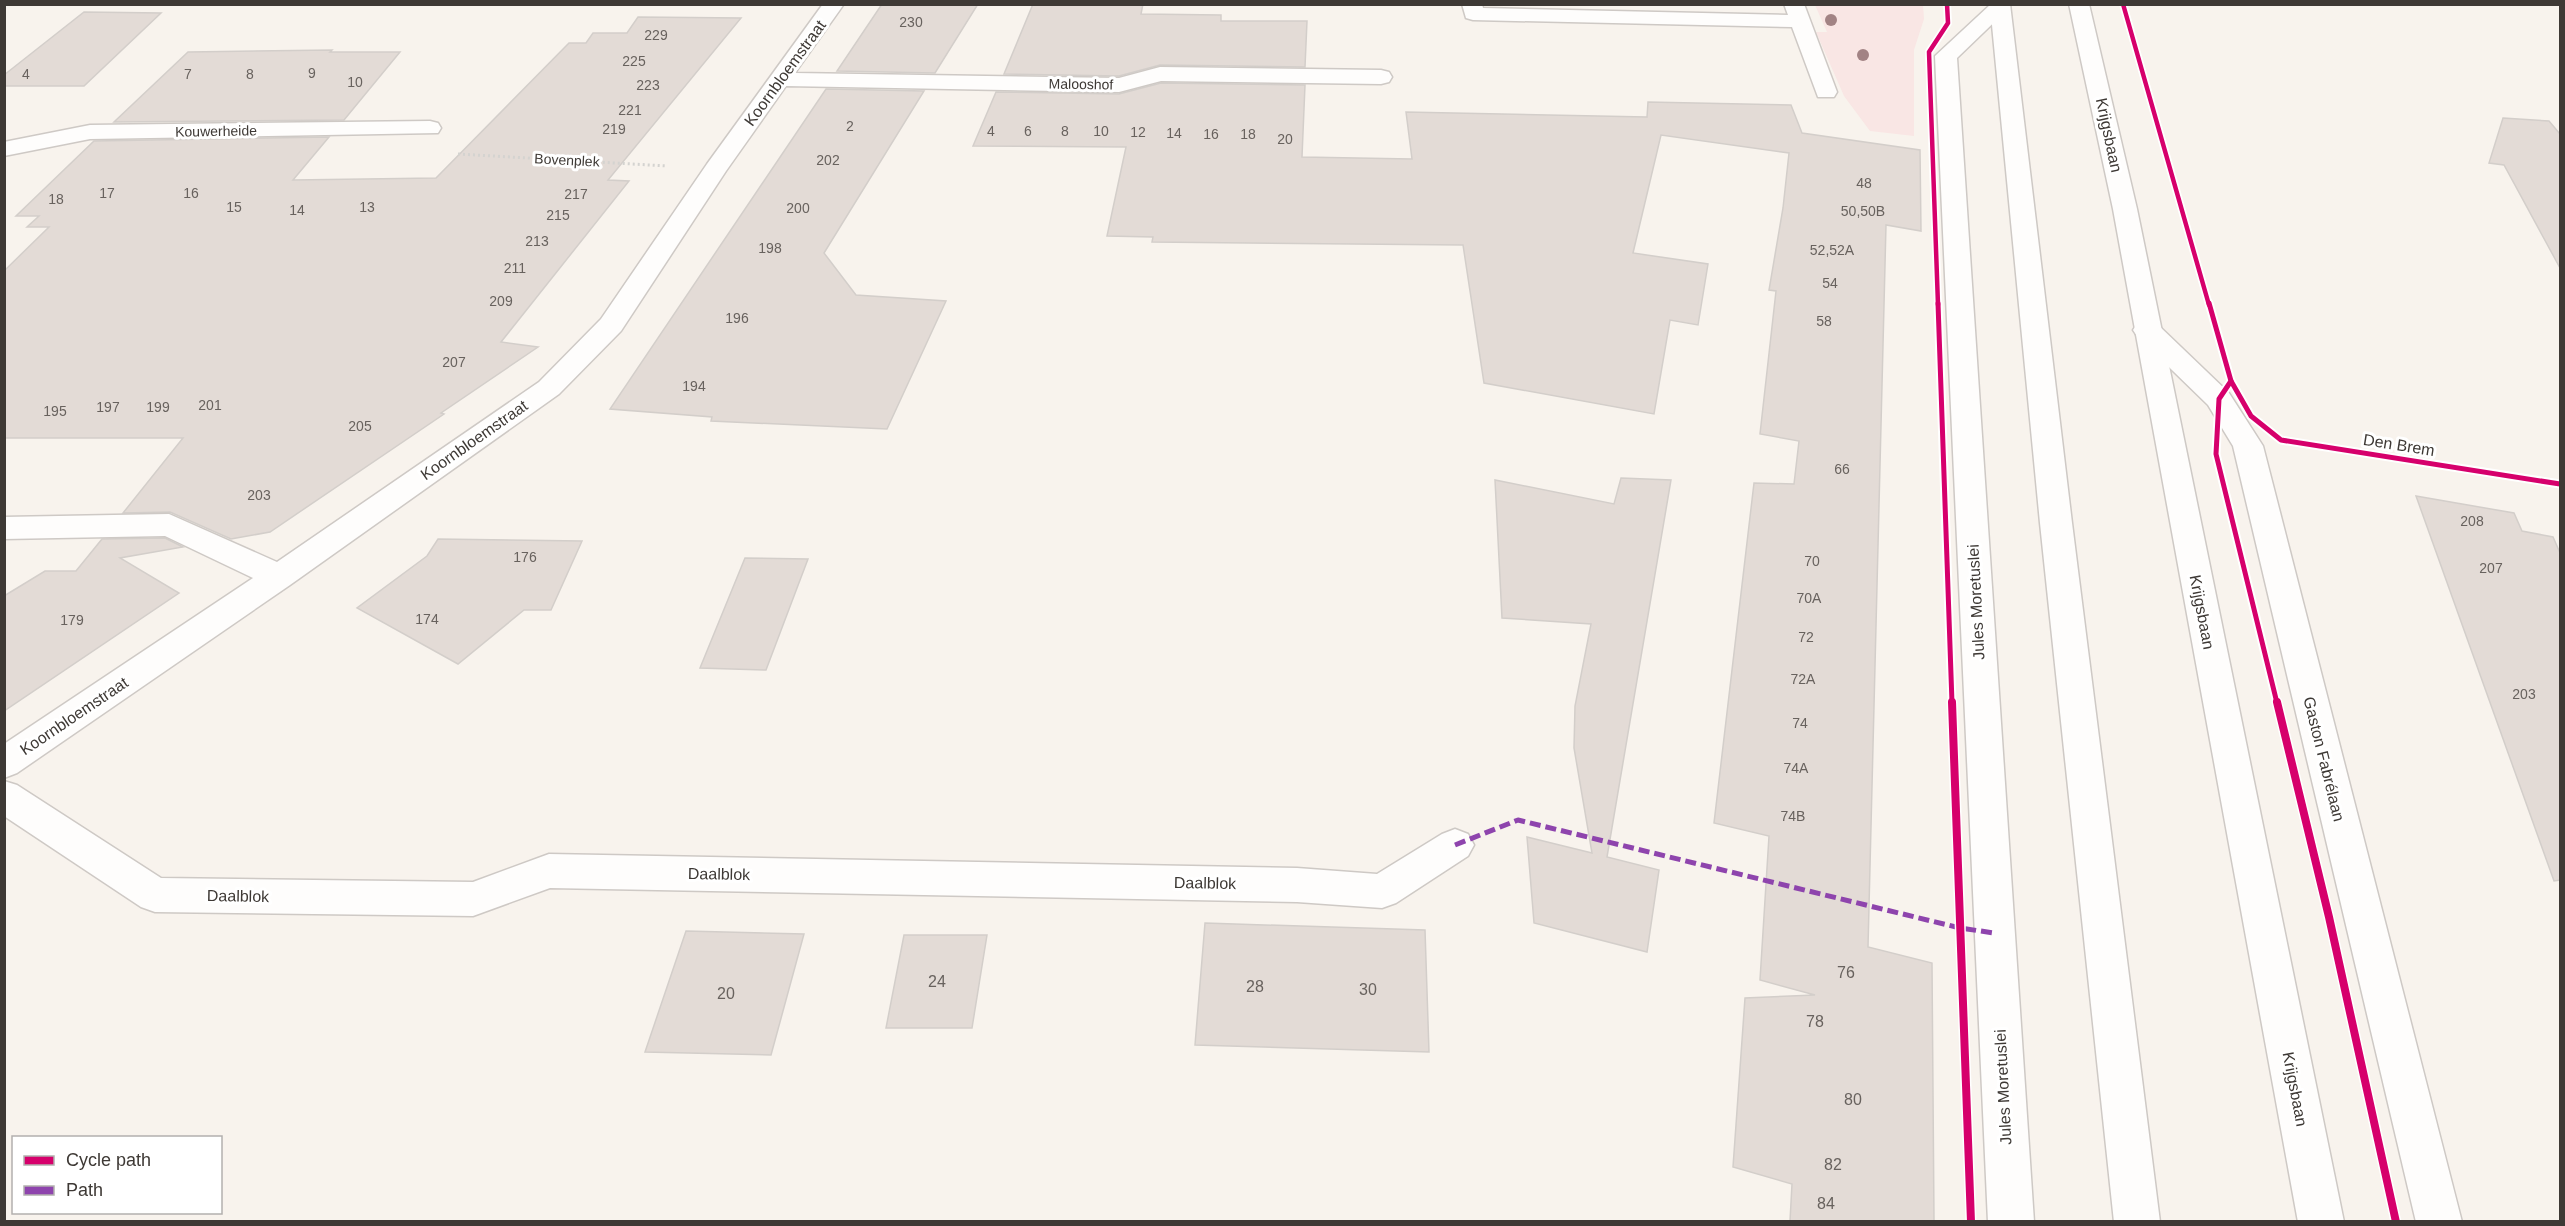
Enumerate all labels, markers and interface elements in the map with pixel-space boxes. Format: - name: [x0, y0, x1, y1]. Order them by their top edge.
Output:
- house number: 230: [899, 14, 923, 30]
- street label: Koornbloemstraat: [741, 16, 829, 129]
- house number: 229: [644, 27, 668, 43]
- house number: 225: [622, 53, 646, 69]
- house number: 9: [308, 65, 316, 81]
- house number: 4: [22, 66, 30, 82]
- house number: 7: [184, 66, 192, 82]
- house number: 8: [246, 66, 254, 82]
- house number: 10: [347, 74, 363, 90]
- street label: Malooshof: [1049, 75, 1114, 93]
- house number: 223: [636, 77, 660, 93]
- street label: Krijgsbaan: [2093, 96, 2125, 174]
- house number: 221: [618, 102, 642, 118]
- house number: 2: [846, 118, 854, 134]
- house number: 219: [602, 121, 626, 137]
- street label: Kouwerheide: [175, 122, 257, 140]
- house number: 4: [987, 123, 995, 139]
- house number: 6: [1024, 123, 1032, 139]
- house number: 8: [1061, 123, 1069, 139]
- house number: 10: [1093, 123, 1109, 139]
- house number: 12: [1130, 124, 1146, 140]
- house number: 14: [1166, 125, 1182, 141]
- house number: 16: [1203, 126, 1219, 142]
- house number: 18: [1240, 126, 1256, 142]
- house number: 20: [1277, 131, 1293, 147]
- street label: Bovenplek: [534, 150, 601, 170]
- house number: 202: [816, 152, 840, 168]
- house number: 48: [1856, 175, 1872, 191]
- house number: 17: [99, 185, 115, 201]
- house number: 16: [183, 185, 199, 201]
- house number: 217: [564, 186, 588, 202]
- house number: 18: [48, 191, 64, 207]
- house number: 15: [226, 199, 242, 215]
- house number: 13: [359, 199, 375, 215]
- house number: 200: [786, 200, 810, 216]
- house number: 14: [289, 202, 305, 218]
- house number: 50,50B: [1841, 203, 1885, 219]
- house number: 215: [546, 207, 570, 223]
- house number: 213: [525, 233, 549, 249]
- house number: 198: [758, 240, 782, 256]
- house number: 52,52A: [1810, 242, 1855, 258]
- house number: 211: [504, 260, 526, 276]
- house number: 54: [1822, 275, 1838, 291]
- house number: 209: [489, 293, 513, 309]
- house number: 196: [725, 310, 749, 326]
- house number: 58: [1816, 313, 1832, 329]
- house number: 207: [442, 354, 466, 370]
- house number: 194: [682, 378, 706, 394]
- house number: 201: [198, 397, 222, 413]
- street label: Koornbloemstraat: [417, 397, 531, 483]
- house number: 197: [96, 399, 120, 415]
- house number: 199: [146, 399, 170, 415]
- house number: 195: [43, 403, 67, 419]
- house number: 205: [348, 418, 372, 434]
- street label: Den Brem: [2362, 431, 2436, 459]
- house number: 66: [1834, 461, 1850, 477]
- house number: 203: [247, 487, 271, 503]
- house number: 208: [2460, 513, 2484, 529]
- street label: Jules Moretuslei: [1964, 544, 1988, 660]
- house number: 176: [513, 549, 537, 565]
- house number: 70: [1804, 553, 1820, 569]
- house number: 207: [2479, 560, 2503, 576]
- street label: Krijgsbaan: [2186, 573, 2218, 651]
- house number: 70A: [1797, 590, 1822, 606]
- house number: 174: [415, 611, 439, 627]
- house number: 179: [60, 612, 84, 628]
- house number: 72: [1798, 629, 1814, 645]
- house number: 72A: [1791, 671, 1816, 687]
- street label: Koornbloemstraat: [17, 673, 132, 758]
- house number: 203: [2512, 686, 2536, 702]
- street label: Gaston Fabrélaan: [2300, 695, 2348, 823]
- house number: 74: [1792, 715, 1808, 731]
- house number: 74A: [1784, 760, 1809, 776]
- house number: 74B: [1781, 808, 1805, 824]
- street label: Daalblok: [688, 865, 751, 883]
- street label: Daalblok: [1174, 874, 1237, 892]
- street label: Daalblok: [207, 887, 270, 905]
- house number: 76: [1837, 964, 1855, 981]
- house number: 24: [928, 973, 946, 990]
- house number: 28: [1246, 978, 1264, 995]
- house number: 30: [1359, 981, 1377, 998]
- house number: 20: [717, 985, 735, 1002]
- house number: 78: [1806, 1013, 1824, 1030]
- street label: Jules Moretuslei: [1991, 1029, 2015, 1145]
- street label: Krijgsbaan: [2279, 1050, 2311, 1128]
- house number: 80: [1844, 1091, 1862, 1108]
- legend: [12, 1136, 222, 1214]
- text: Cycle path: [66, 1150, 151, 1170]
- house number: 82: [1824, 1156, 1842, 1173]
- text: Path: [66, 1180, 103, 1200]
- house number: 84: [1817, 1195, 1835, 1212]

